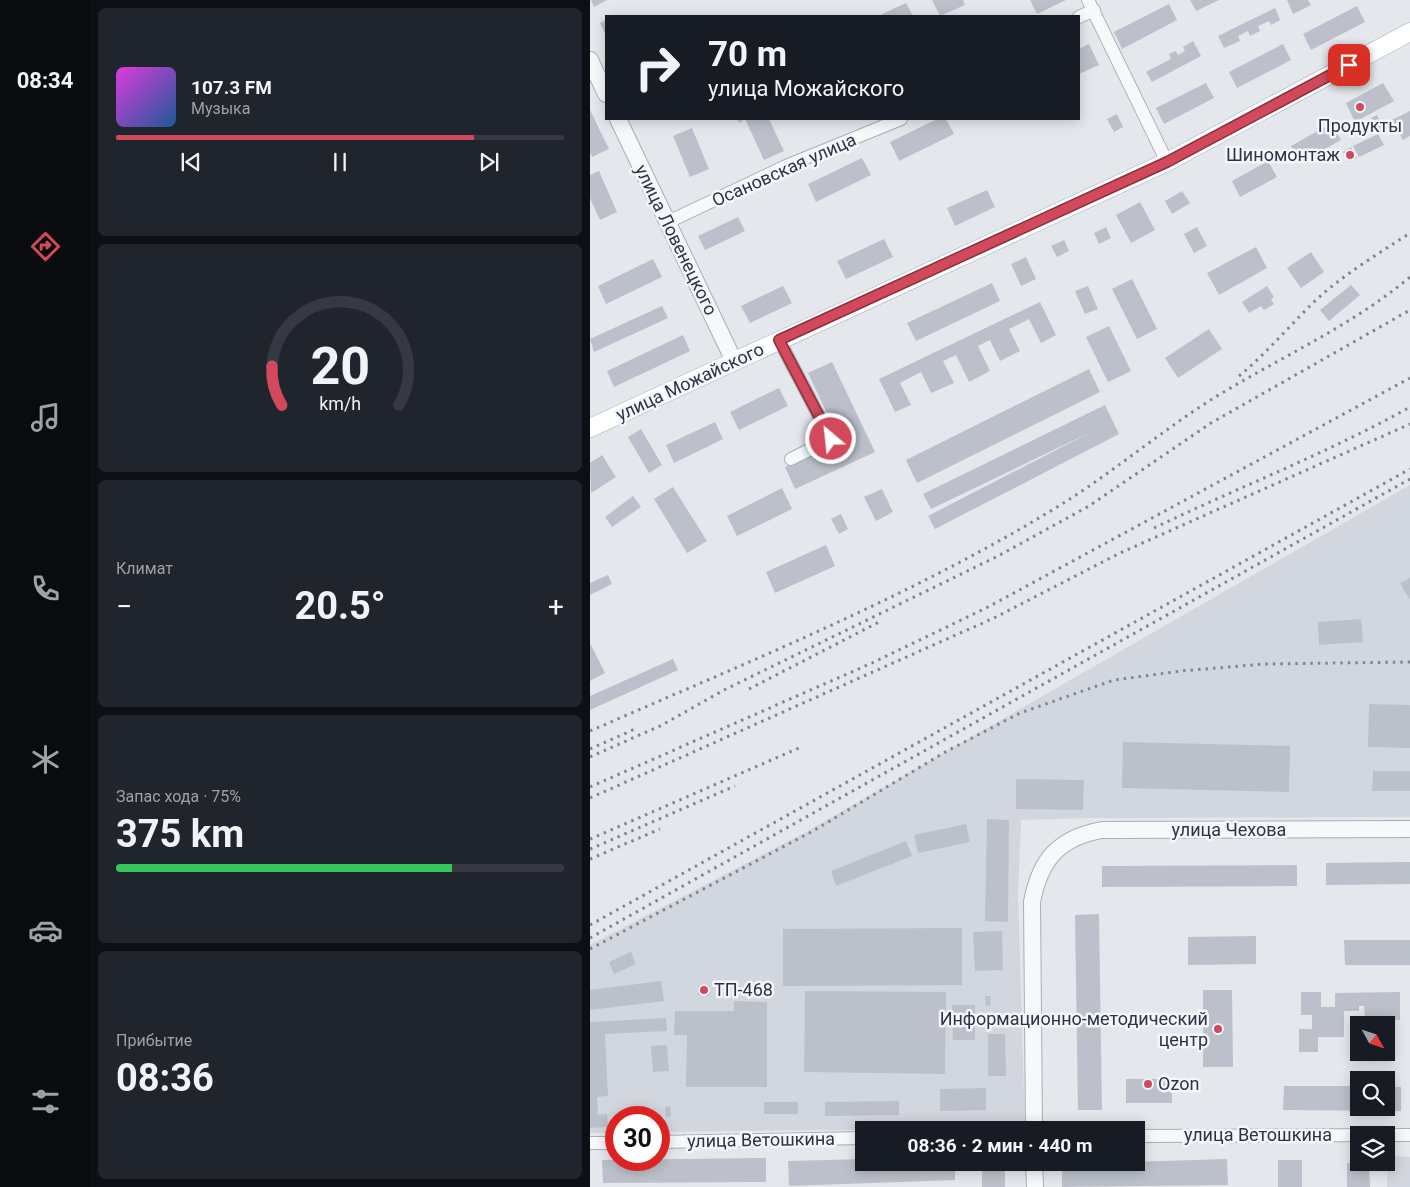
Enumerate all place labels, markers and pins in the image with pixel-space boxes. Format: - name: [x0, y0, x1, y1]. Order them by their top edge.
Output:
- pin: [1328, 44, 1370, 86]
- marker: Продукты: [1354, 101, 1366, 113]
- place label: Продукты: [1318, 115, 1402, 136]
- place label: Шиномонтаж: [1226, 144, 1340, 165]
- marker: Шиномонтаж: [1344, 149, 1356, 161]
- place label: ТП-468: [714, 979, 773, 1000]
- marker: ТП-468: [698, 984, 710, 996]
- place label: Информационно-методический центр: [940, 1008, 1208, 1050]
- marker: Информационно-методический центр: [1212, 1023, 1224, 1035]
- place label: Ozon: [1158, 1073, 1199, 1094]
- marker: Ozon: [1142, 1078, 1154, 1090]

